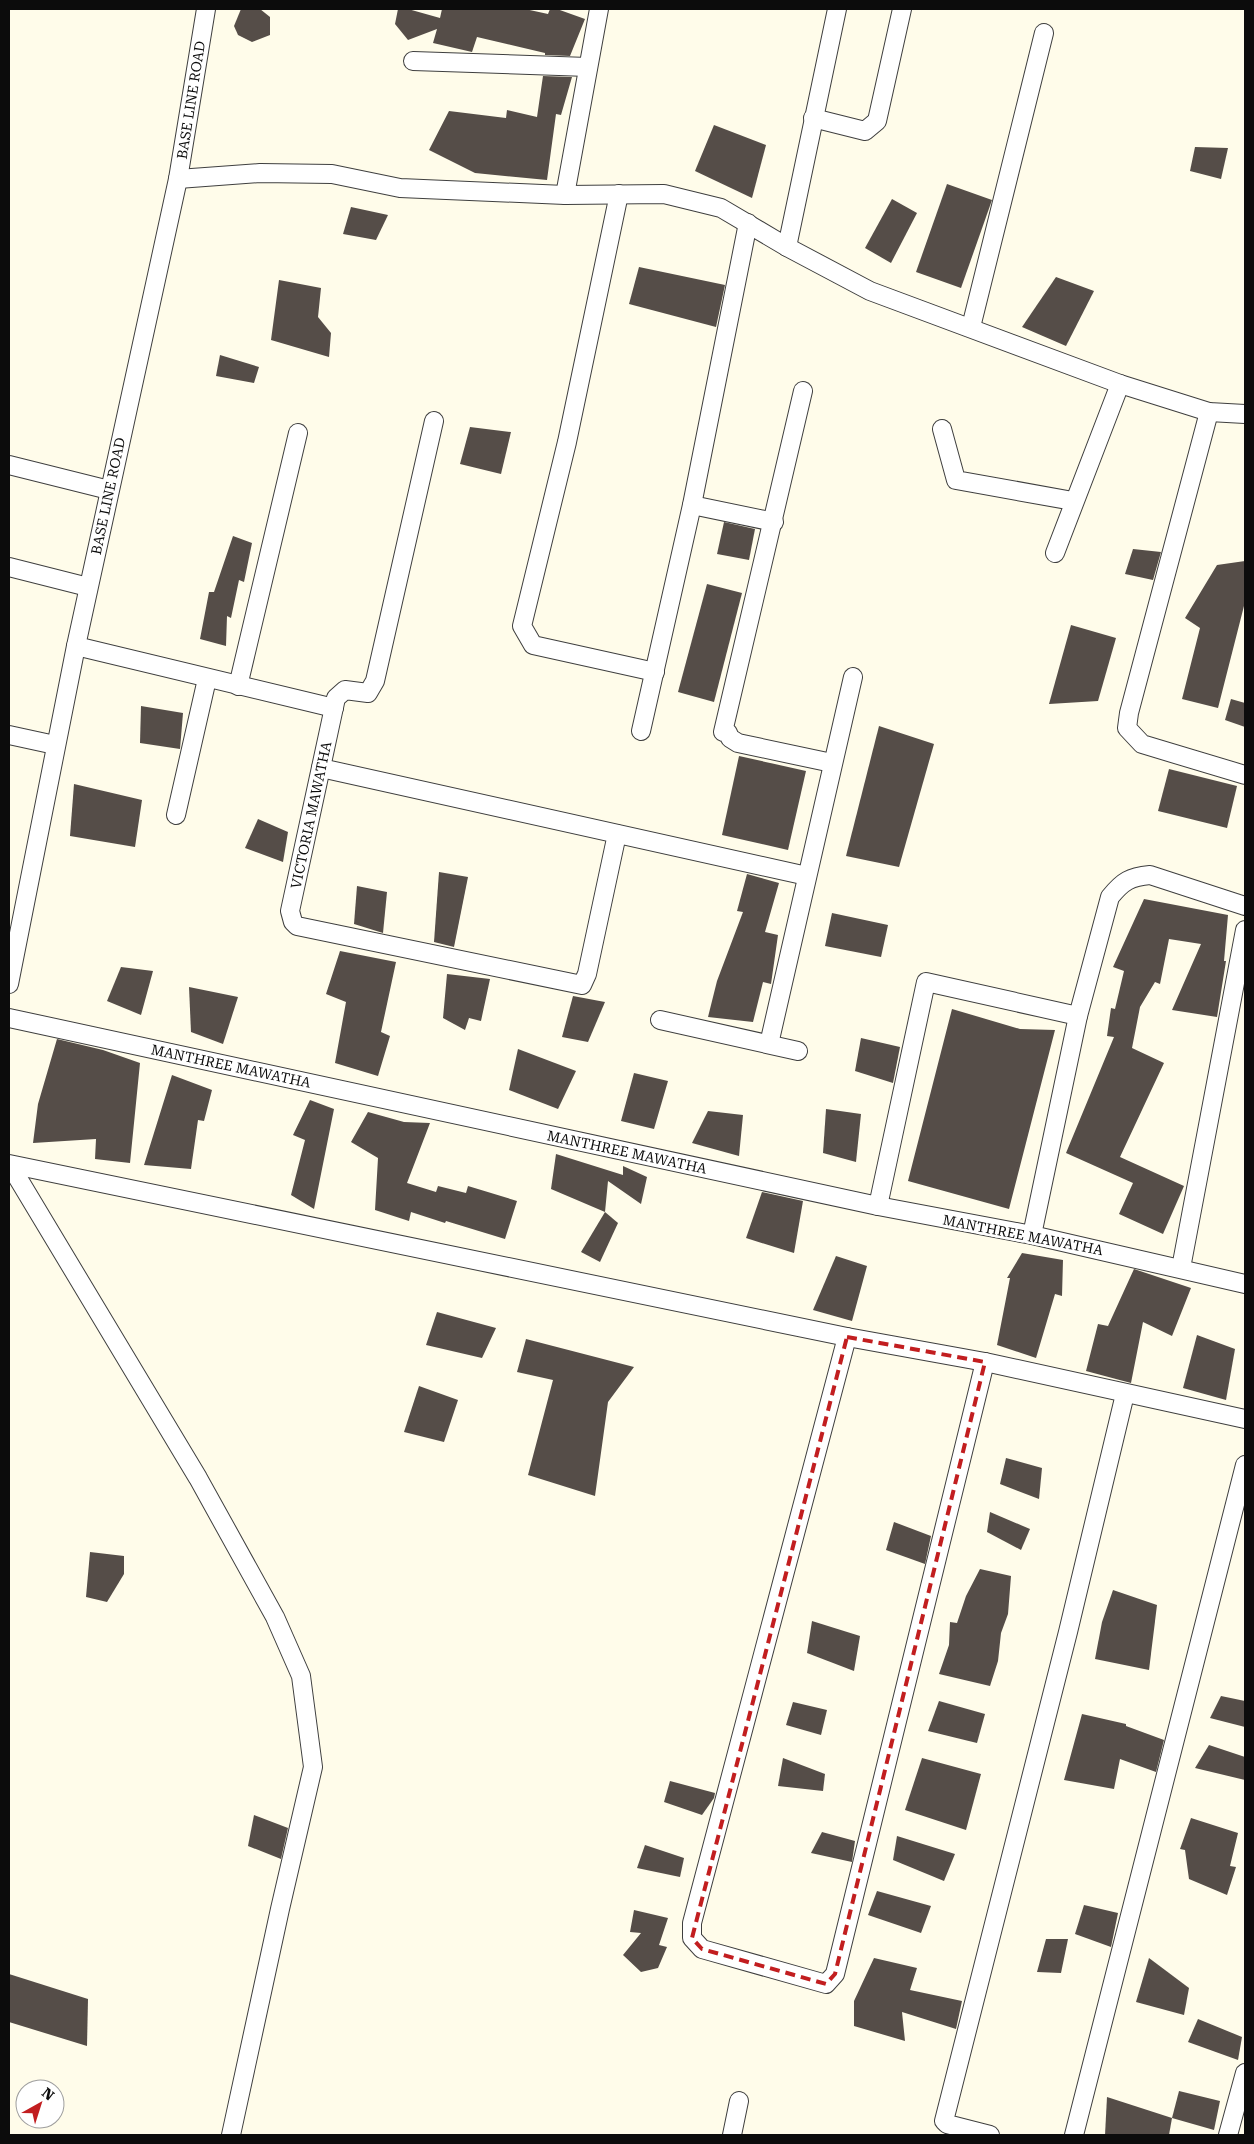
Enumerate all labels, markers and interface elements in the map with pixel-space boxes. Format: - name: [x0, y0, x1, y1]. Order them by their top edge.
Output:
- street label: BASE LINE ROAD: [174, 40, 208, 160]
- street label: BASE LINE ROAD: [88, 436, 128, 556]
- street label: VICTORIA MAWATHA: [288, 740, 334, 890]
- street label: MANTHREE MAWATHA: [150, 1041, 313, 1091]
- street label: MANTHREE MAWATHA: [546, 1127, 709, 1177]
- street label: MANTHREE MAWATHA: [941, 1212, 1105, 1258]
- north arrow: [15, 2079, 65, 2129]
- text: N: [39, 2084, 58, 2104]

